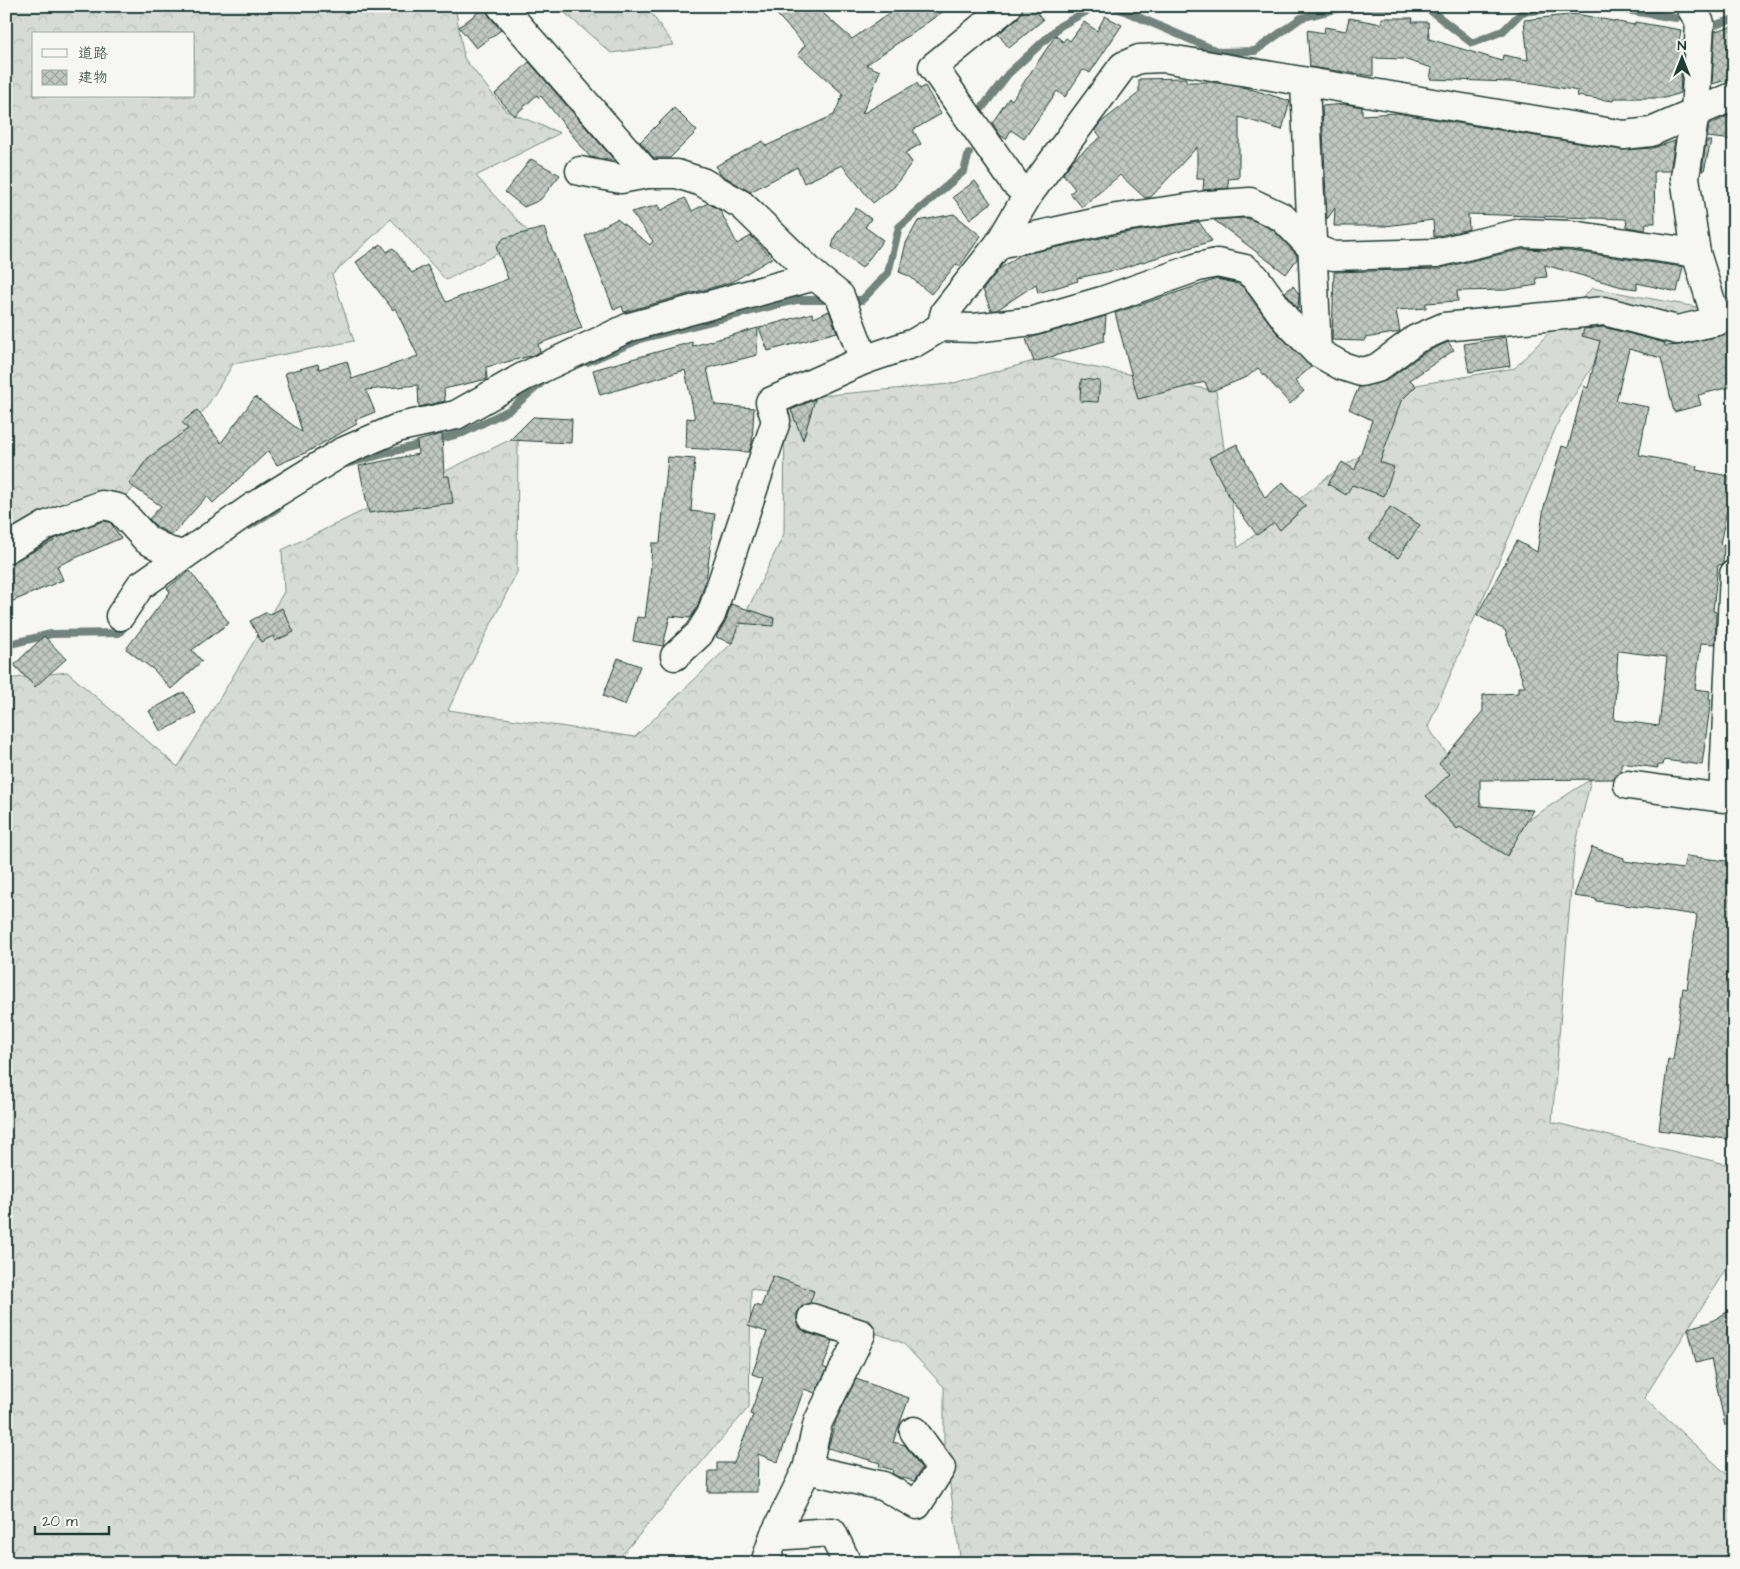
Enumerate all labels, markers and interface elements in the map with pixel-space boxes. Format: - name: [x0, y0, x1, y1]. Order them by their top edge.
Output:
- legend: [32, 32, 195, 98]
- north arrow: [1658, 32, 1708, 82]
- text: N: [1678, 36, 1687, 56]
- text: 道路: [78, 43, 108, 64]
- text: 建物: [78, 67, 108, 88]
- scale bar: [35, 1504, 109, 1536]
- text: 20 m: [42, 1511, 78, 1532]

